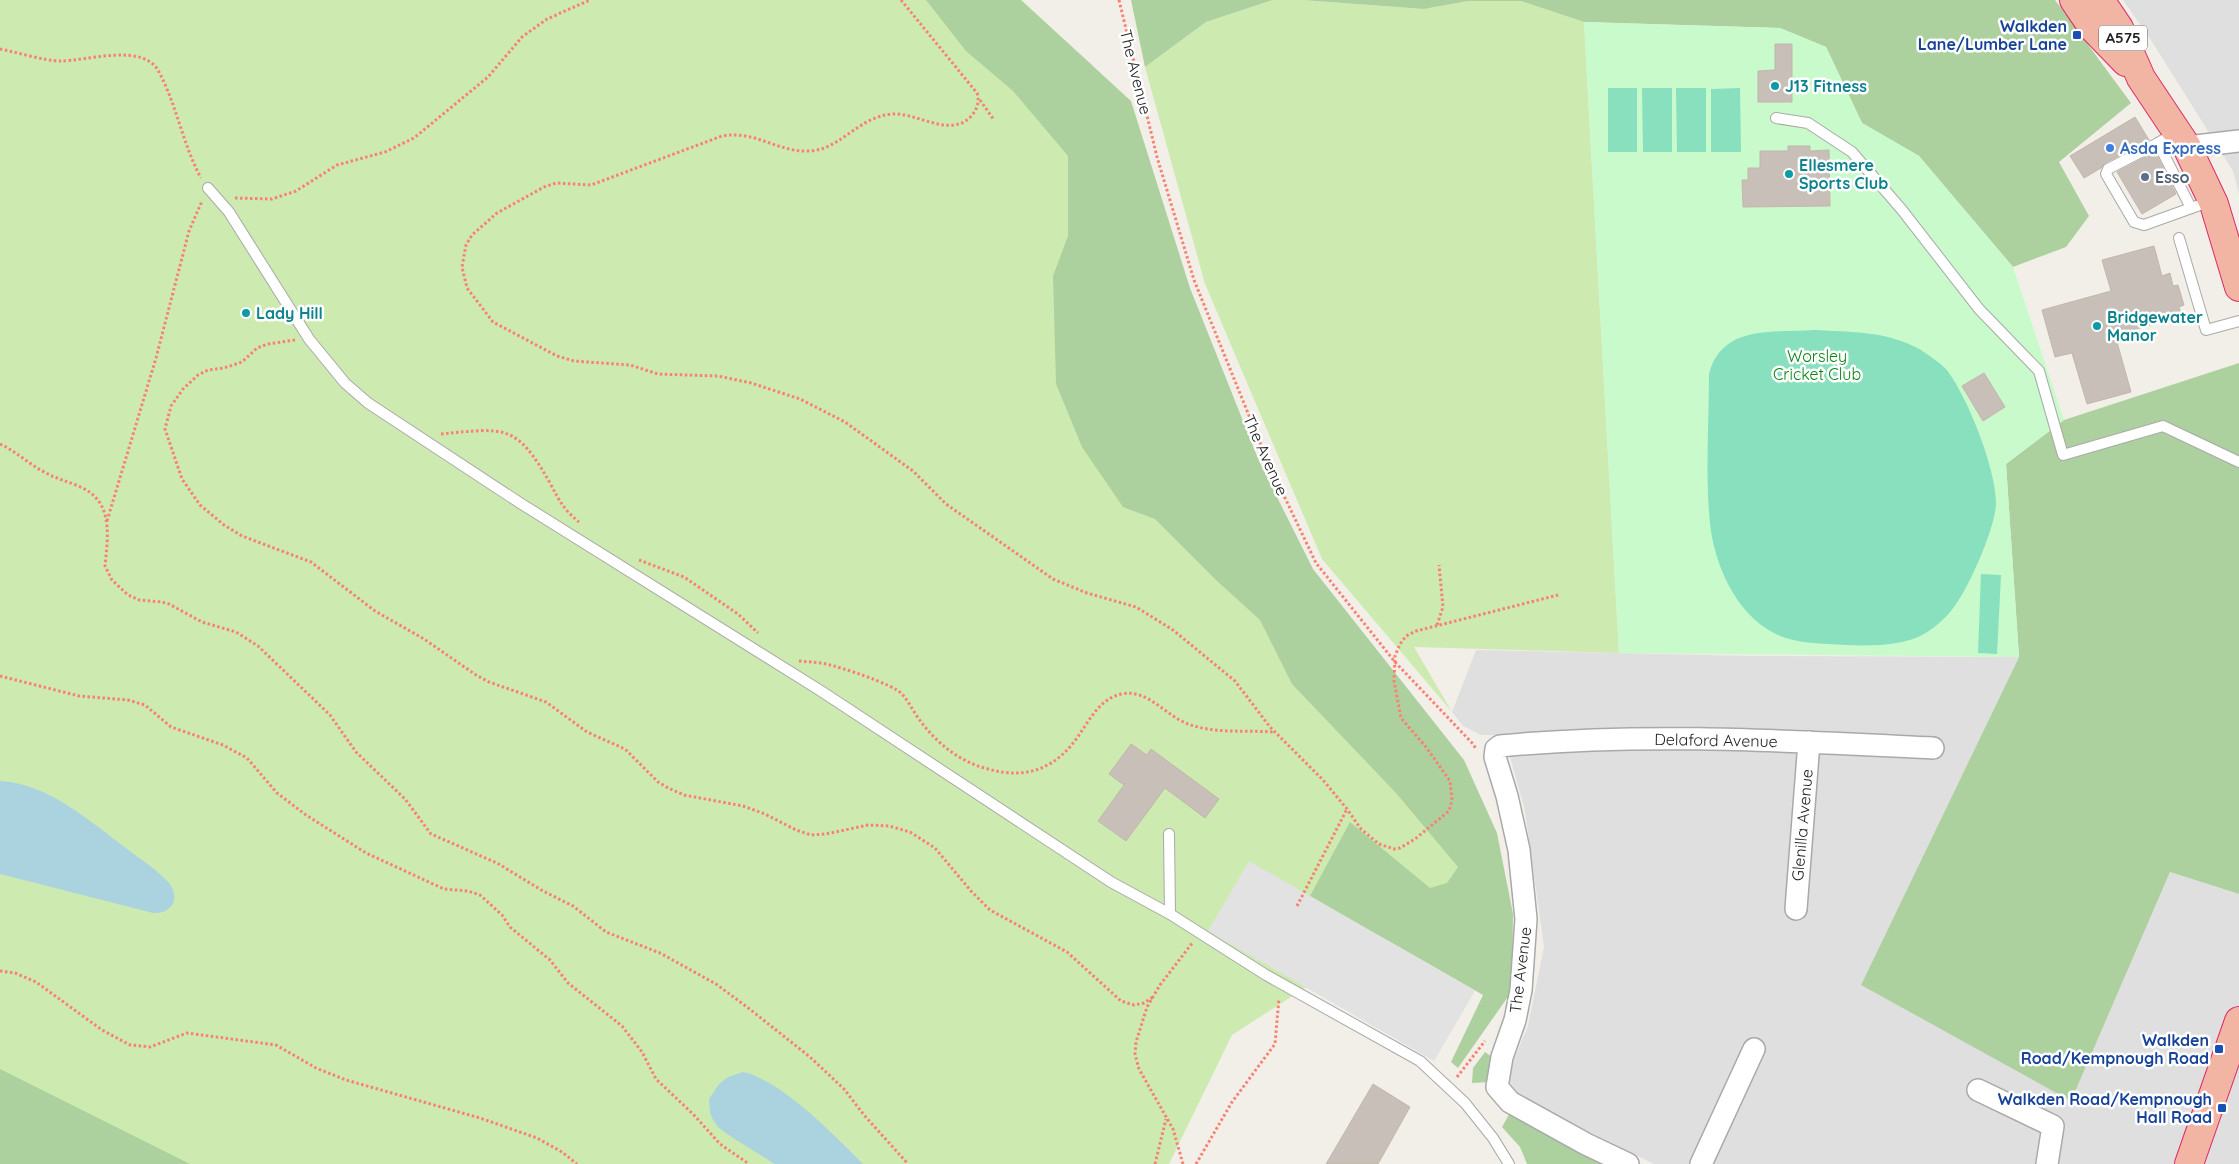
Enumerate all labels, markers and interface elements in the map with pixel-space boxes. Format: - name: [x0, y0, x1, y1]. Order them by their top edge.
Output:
- place label: Walkden Lane/Lumber Lane: [1918, 16, 2067, 54]
- road number: A575: [2099, 26, 2147, 50]
- street label: The Avenue: [1116, 27, 1156, 117]
- marker: Walkden Lane/Lumber Lane: [2071, 29, 2083, 41]
- place label: J13 Fitness: [1785, 76, 1867, 96]
- marker: J13 Fitness: [1769, 80, 1781, 92]
- place label: Asda Express: [2120, 138, 2221, 158]
- marker: Asda Express: [2104, 142, 2116, 154]
- place label: Ellesmere Sports Club: [1799, 155, 1888, 193]
- place label: Esso: [2155, 167, 2190, 187]
- marker: Ellesmere Sports Club: [1783, 168, 1795, 180]
- marker: Esso: [2139, 171, 2151, 183]
- place label: Lady Hill: [256, 303, 323, 323]
- marker: Lady Hill: [240, 307, 252, 319]
- place label: Bridgewater Manor: [2107, 307, 2203, 345]
- marker: Bridgewater Manor: [2091, 320, 2103, 332]
- park label: Worsley Cricket Club: [1773, 346, 1861, 384]
- street label: The Avenue: [1239, 411, 1293, 499]
- street label: Delaford Avenue: [1654, 729, 1778, 751]
- street label: Glenilla Avenue: [1787, 768, 1817, 882]
- street label: The Avenue: [1505, 926, 1535, 1014]
- place label: Walkden Road/Kempnough Road: [2021, 1030, 2209, 1068]
- marker: Walkden Road/Kempnough Road: [2213, 1043, 2225, 1055]
- place label: Walkden Road/Kempnough Hall Road: [1998, 1089, 2212, 1127]
- marker: Walkden Road/Kempnough Hall Road: [2216, 1102, 2228, 1114]

